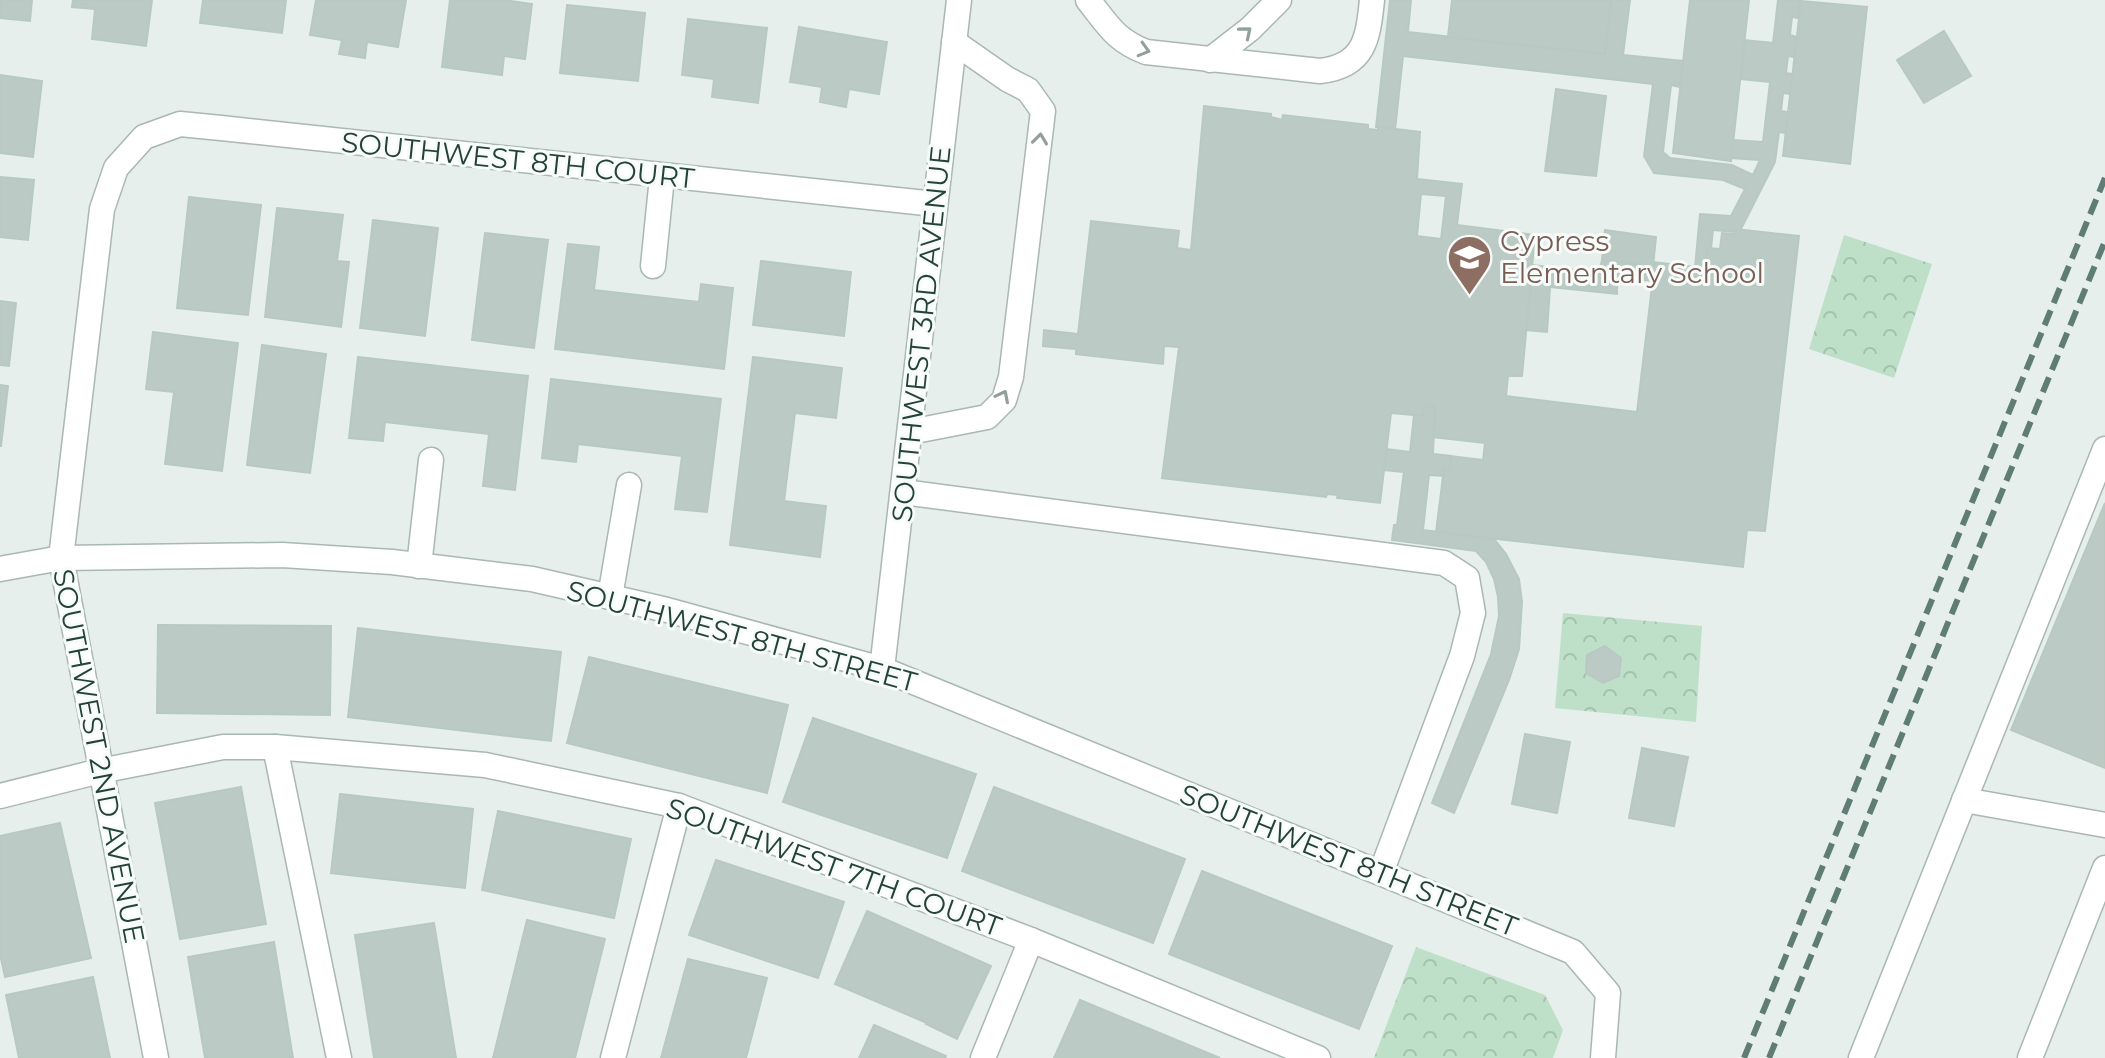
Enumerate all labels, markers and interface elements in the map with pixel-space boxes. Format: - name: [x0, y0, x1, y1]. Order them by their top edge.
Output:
- one-way arrow: [1236, 27, 1251, 42]
- one-way arrow: [1137, 41, 1150, 57]
- street label: SOUTHWEST 8TH COURT: [340, 125, 696, 195]
- one-way arrow: [1031, 133, 1048, 146]
- street label: SOUTHWEST 3RD AVENUE: [884, 144, 958, 524]
- place label: Cypress Elementary School: [1500, 224, 1764, 290]
- school or university icon: Cypress Elementary School: [1445, 233, 1493, 296]
- one-way arrow: [993, 390, 1009, 404]
- street label: SOUTHWEST 2ND AVENUE: [46, 566, 152, 946]
- street label: SOUTHWEST 8TH STREET: [563, 573, 921, 699]
- street label: SOUTHWEST 8TH STREET: [1175, 777, 1523, 943]
- street label: SOUTHWEST 7TH COURT: [662, 790, 1006, 944]

